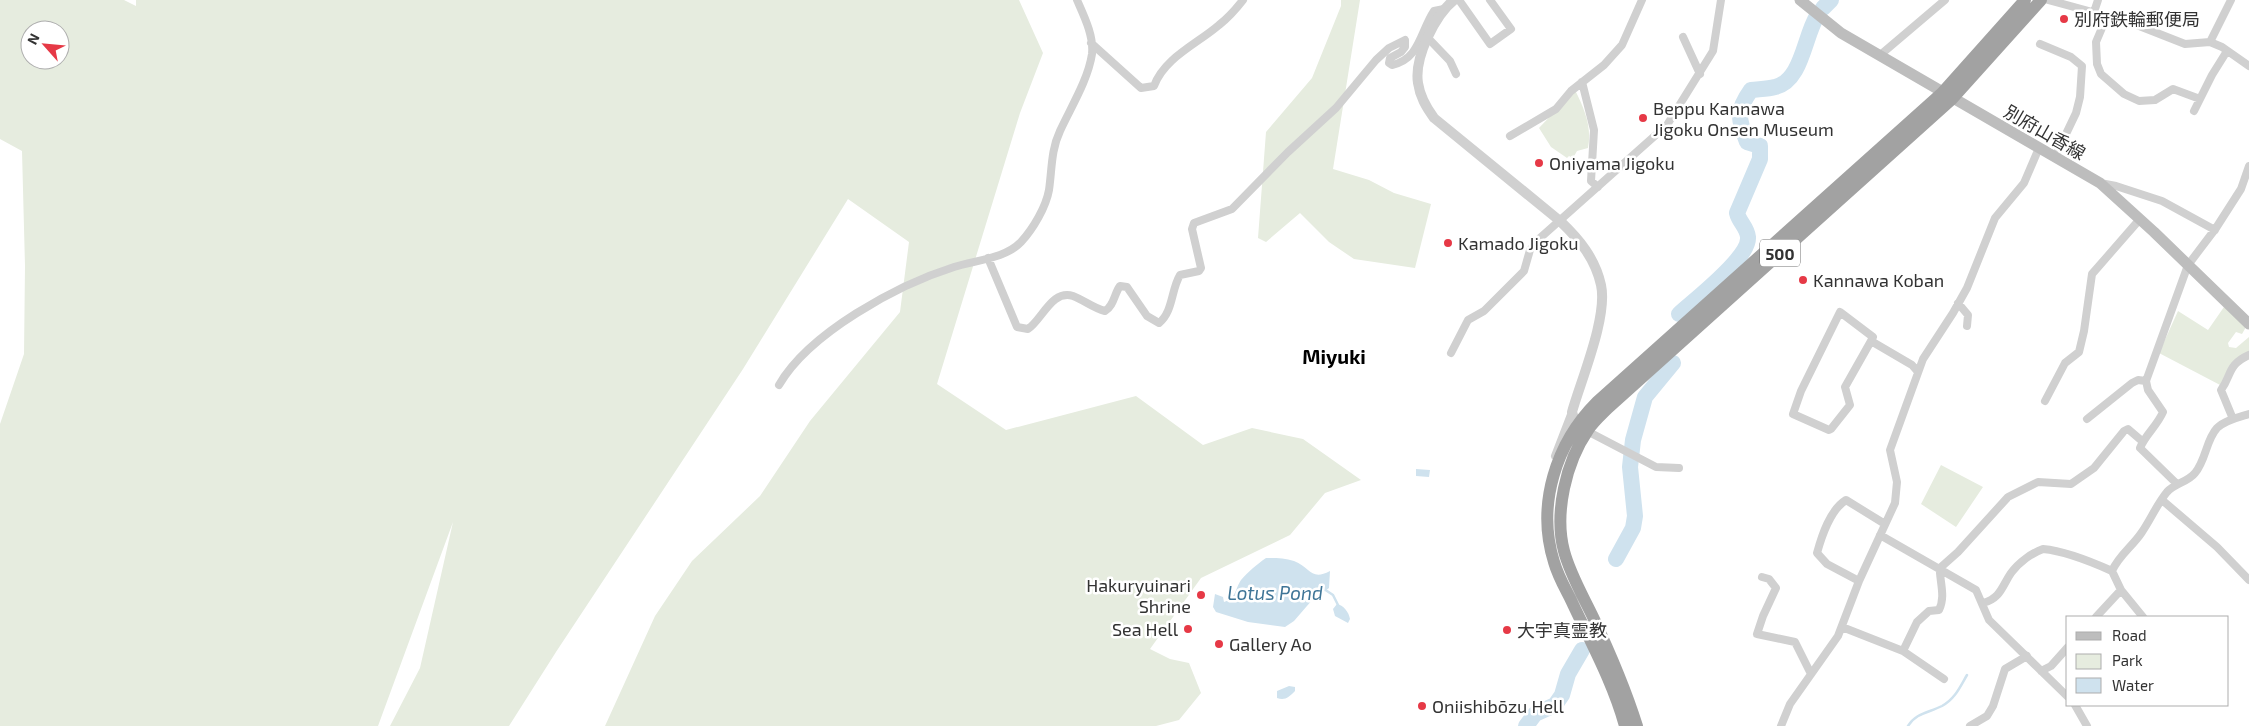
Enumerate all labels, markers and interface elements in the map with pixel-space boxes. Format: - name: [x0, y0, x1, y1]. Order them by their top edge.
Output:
- place label: 別府鉄輪郵便局: [2074, 8, 2200, 30]
- marker: 別府鉄輪郵便局: [2058, 13, 2070, 25]
- north arrow: [20, 20, 70, 70]
- text: N: [23, 31, 43, 47]
- place label: Beppu Kannawa Jigoku Onsen Museum: [1653, 97, 1834, 140]
- street label: 別府山香線: [2001, 100, 2089, 164]
- marker: Beppu Kannawa Jigoku Onsen Museum: [1637, 112, 1649, 124]
- place label: Oniyama Jigoku: [1549, 152, 1675, 174]
- marker: Oniyama Jigoku: [1533, 157, 1545, 169]
- place label: Kamado Jigoku: [1458, 232, 1579, 254]
- marker: Kamado Jigoku: [1442, 237, 1454, 249]
- road number: 500: [1760, 240, 1800, 266]
- place label: Kannawa Koban: [1813, 269, 1944, 291]
- marker: Kannawa Koban: [1797, 274, 1809, 286]
- district label: Miyuki: [1302, 344, 1366, 369]
- place label: Hakuryuinari Shrine: [1086, 574, 1191, 617]
- water label: Lotus Pond: [1227, 581, 1323, 604]
- marker: Hakuryuinari Shrine: [1195, 589, 1207, 601]
- legend: [2066, 616, 2229, 706]
- place label: Sea Hell: [1112, 618, 1179, 640]
- place label: 大宇真霊教: [1517, 619, 1607, 641]
- marker: Sea Hell: [1182, 623, 1194, 635]
- marker: 大宇真霊教: [1501, 624, 1513, 636]
- text: Road: [2112, 626, 2147, 644]
- place label: Gallery Ao: [1229, 633, 1312, 655]
- marker: Gallery Ao: [1213, 638, 1225, 650]
- text: Park: [2112, 651, 2143, 669]
- text: Water: [2112, 676, 2154, 694]
- place label: Oniishibōzu Hell: [1432, 695, 1564, 717]
- marker: Oniishibōzu Hell: [1416, 700, 1428, 712]

